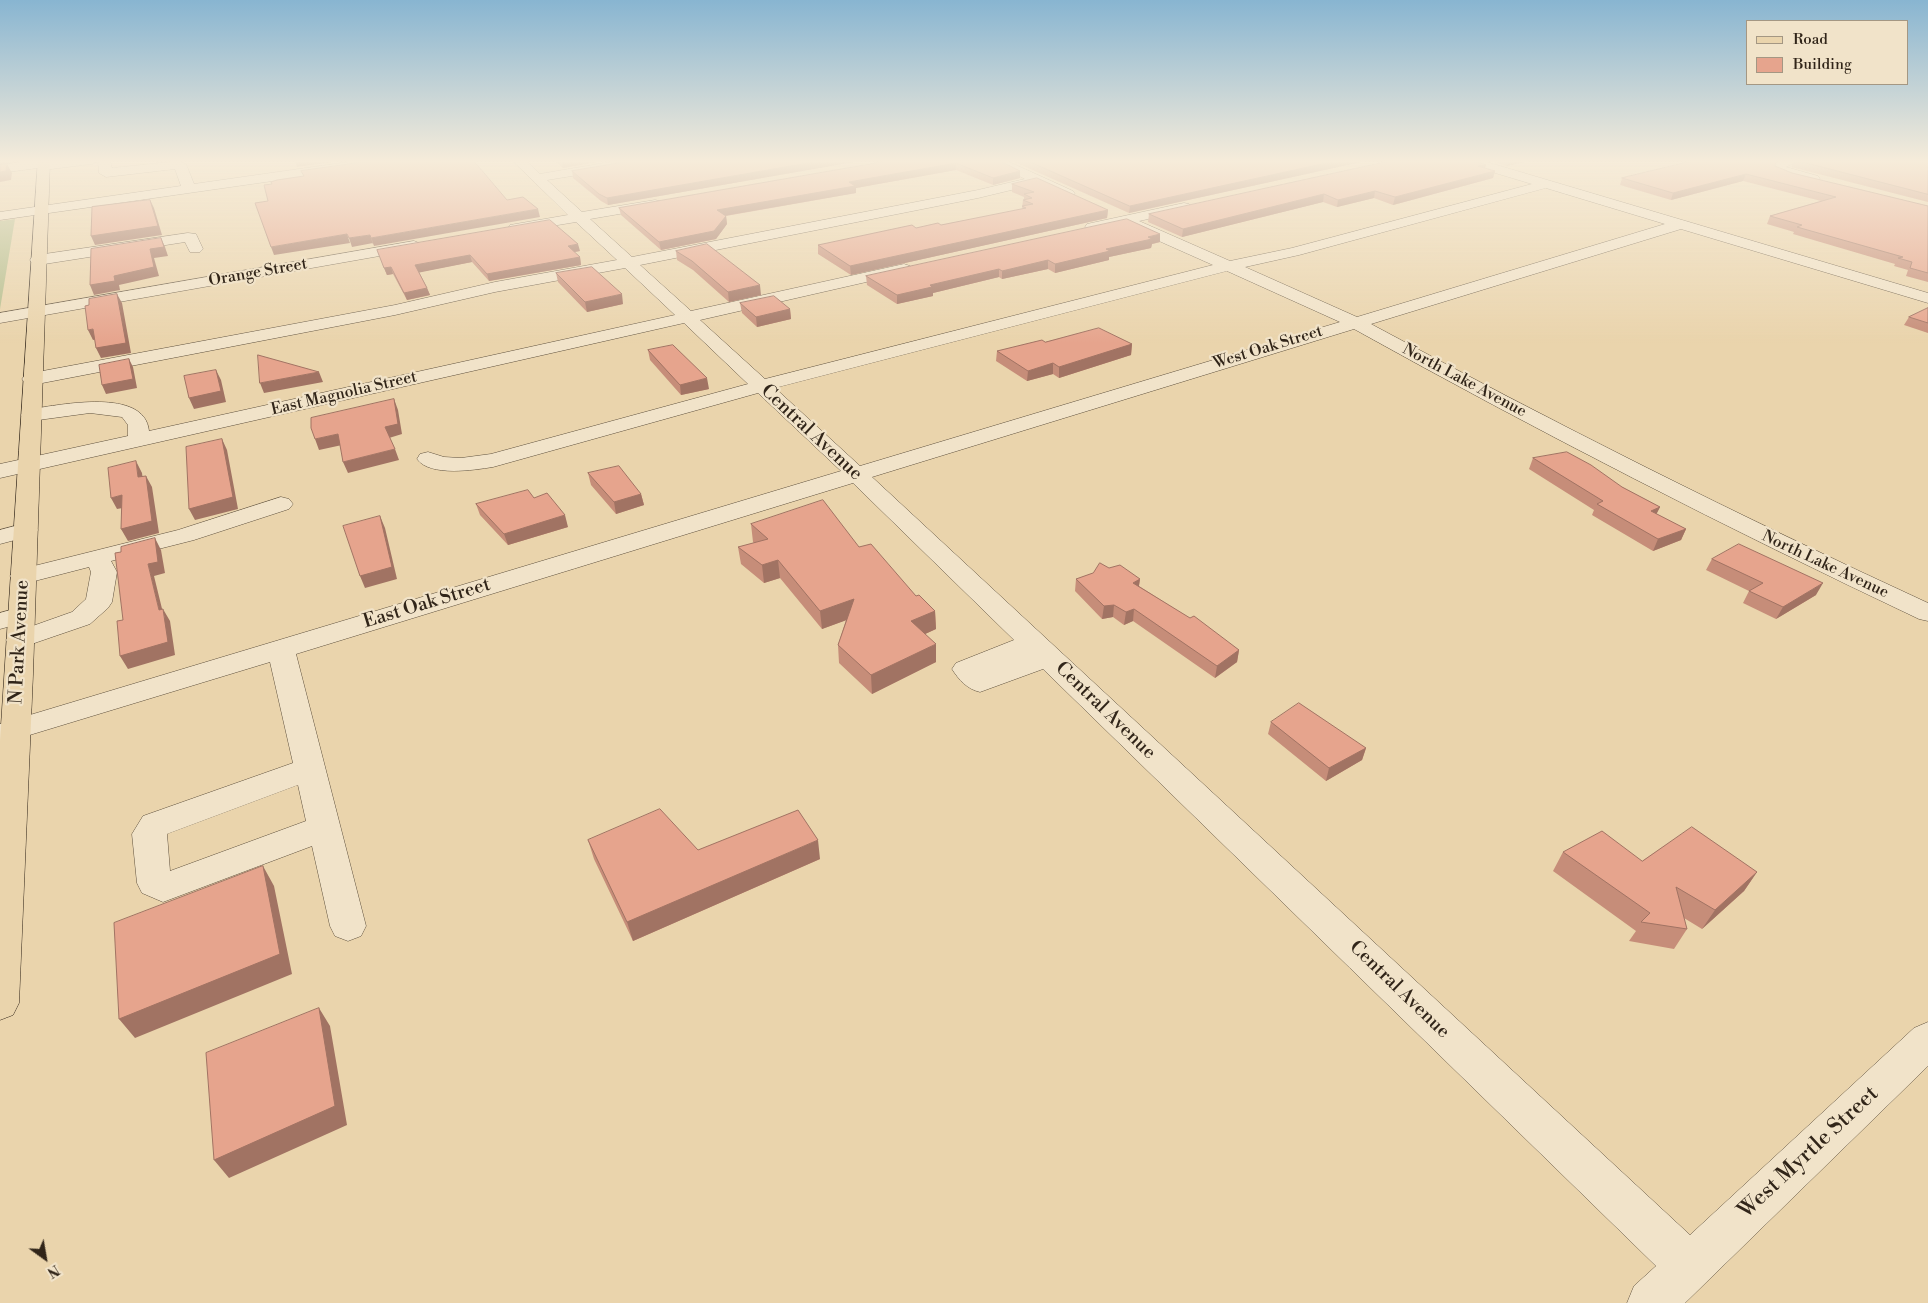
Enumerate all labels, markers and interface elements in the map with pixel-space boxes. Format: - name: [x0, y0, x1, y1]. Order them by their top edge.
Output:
- legend: [1746, 20, 1908, 85]
- text: Road: [1793, 30, 1828, 49]
- text: Building: [1793, 55, 1852, 74]
- street label: Orange Street: [207, 255, 309, 291]
- street label: West Oak Street: [1211, 322, 1325, 374]
- street label: North Lake Avenue: [1399, 340, 1529, 422]
- street label: East Magnolia Street: [269, 368, 419, 420]
- street label: Central Avenue: [755, 380, 867, 486]
- street label: North Lake Avenue: [1759, 527, 1891, 603]
- street label: East Oak Street: [361, 574, 493, 634]
- street label: N Park Avenue: [5, 579, 35, 705]
- street label: Central Avenue: [1050, 657, 1160, 765]
- street label: Central Avenue: [1344, 936, 1454, 1044]
- street label: West Myrtle Street: [1733, 1081, 1885, 1225]
- north arrow: [20, 1233, 70, 1283]
- text: N: [43, 1260, 62, 1281]

